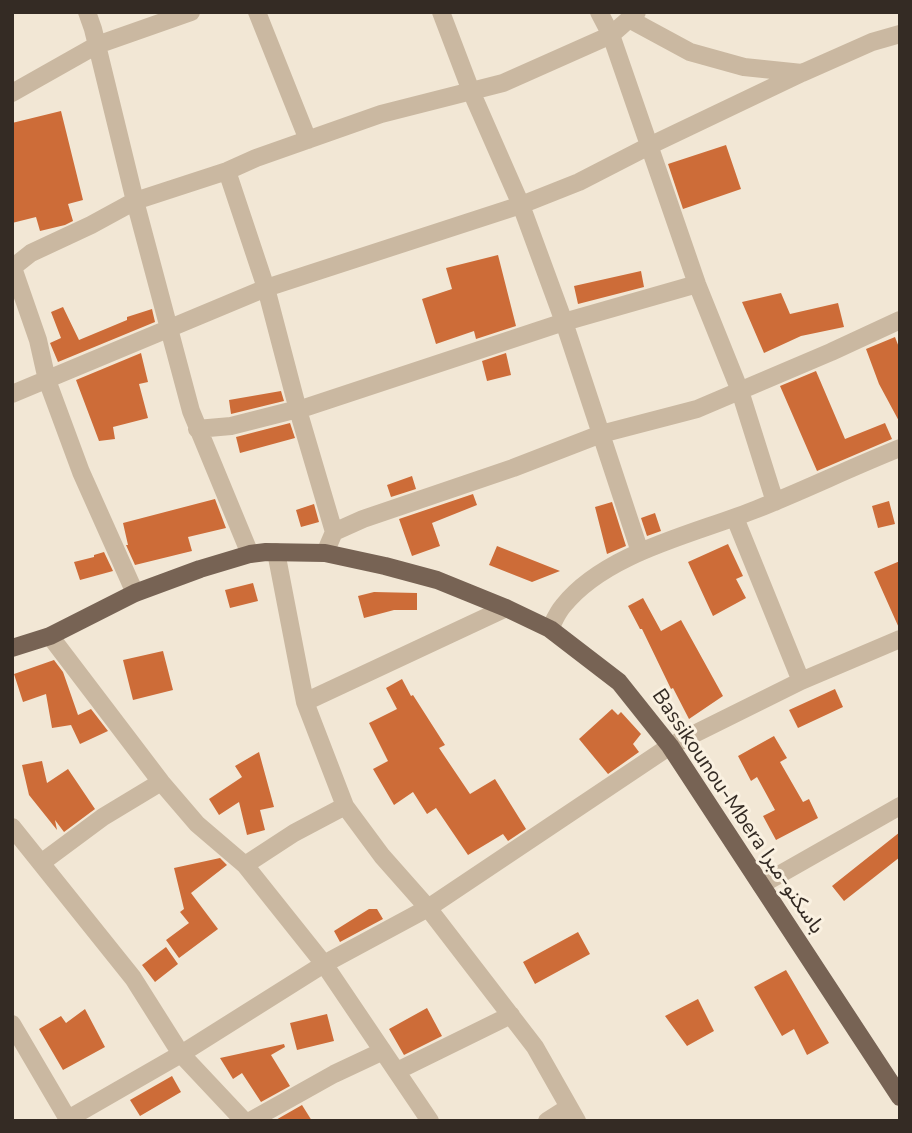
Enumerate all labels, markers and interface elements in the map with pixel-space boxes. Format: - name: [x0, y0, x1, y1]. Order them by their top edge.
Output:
- street label: Bassikounou-Mbera باسكنو-مبرا: [646, 685, 828, 939]

